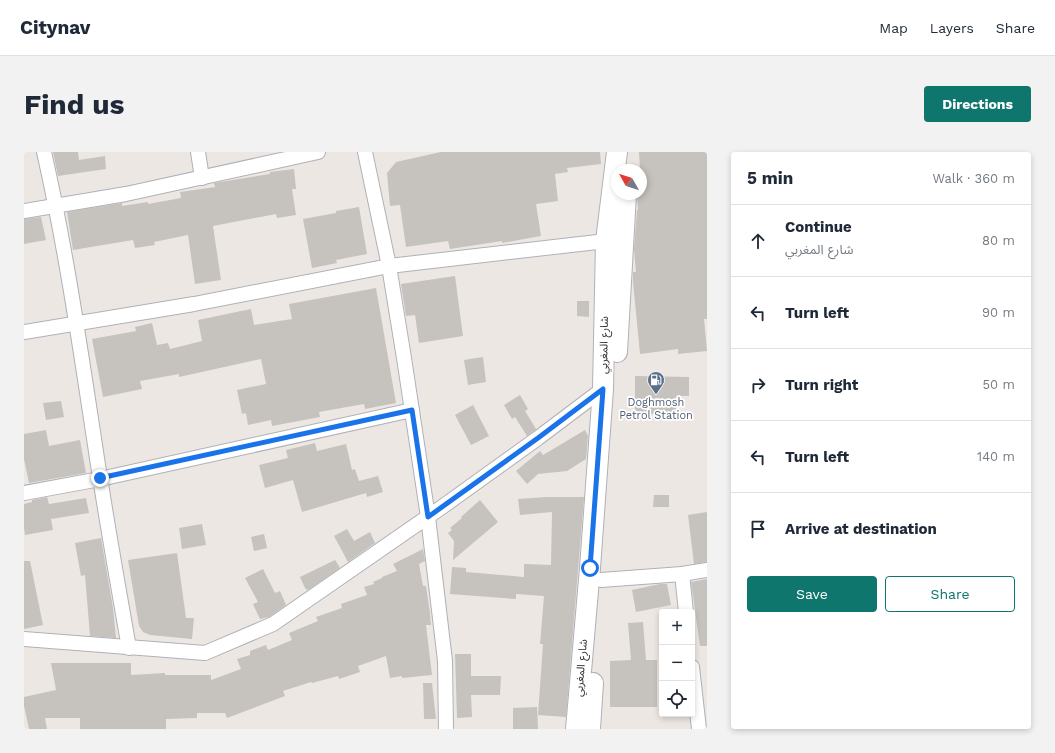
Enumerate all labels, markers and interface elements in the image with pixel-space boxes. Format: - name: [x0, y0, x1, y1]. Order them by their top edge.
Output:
- text: Citynav: [20, 16, 91, 39]
- text: Map: [879, 20, 908, 36]
- text: Layers: [930, 20, 974, 36]
- text: Share: [996, 20, 1035, 36]
- button: Directions: [924, 86, 1031, 122]
- text: Find us: [24, 88, 124, 121]
- north arrow: [611, 164, 647, 200]
- text: 5 min: [747, 168, 793, 188]
- text: Walk · 360 m: [932, 171, 1015, 186]
- text: Continue: [785, 218, 852, 236]
- icon: ahead: [747, 230, 769, 252]
- text: 80 m: [982, 233, 1015, 248]
- text: شارع المغربي: [785, 242, 853, 257]
- icon: left: [747, 302, 769, 324]
- text: Turn left: [785, 304, 849, 322]
- text: 90 m: [982, 305, 1015, 320]
- street label: شارع المغربي: [597, 316, 614, 374]
- fuel station icon: Doghmosh Petrol Station: [646, 370, 666, 395]
- icon: right: [747, 374, 769, 396]
- text: Turn right: [785, 376, 858, 394]
- text: 50 m: [983, 377, 1015, 392]
- place label: Doghmosh Petrol Station: [619, 396, 693, 422]
- icon: left: [747, 446, 769, 468]
- text: Turn left: [785, 448, 849, 466]
- text: 140 m: [977, 449, 1015, 464]
- route end: [91, 469, 109, 487]
- icon: arrive: [747, 518, 769, 540]
- text: Arrive at destination: [785, 520, 937, 538]
- route start: [581, 559, 599, 577]
- button: Save: [747, 576, 877, 612]
- button: Share: [885, 576, 1015, 612]
- map controls: [659, 609, 695, 717]
- button: +: [659, 609, 695, 645]
- street label: شارع المغربي: [572, 638, 593, 698]
- button: −: [659, 645, 695, 681]
- button: locate: [659, 681, 695, 717]

